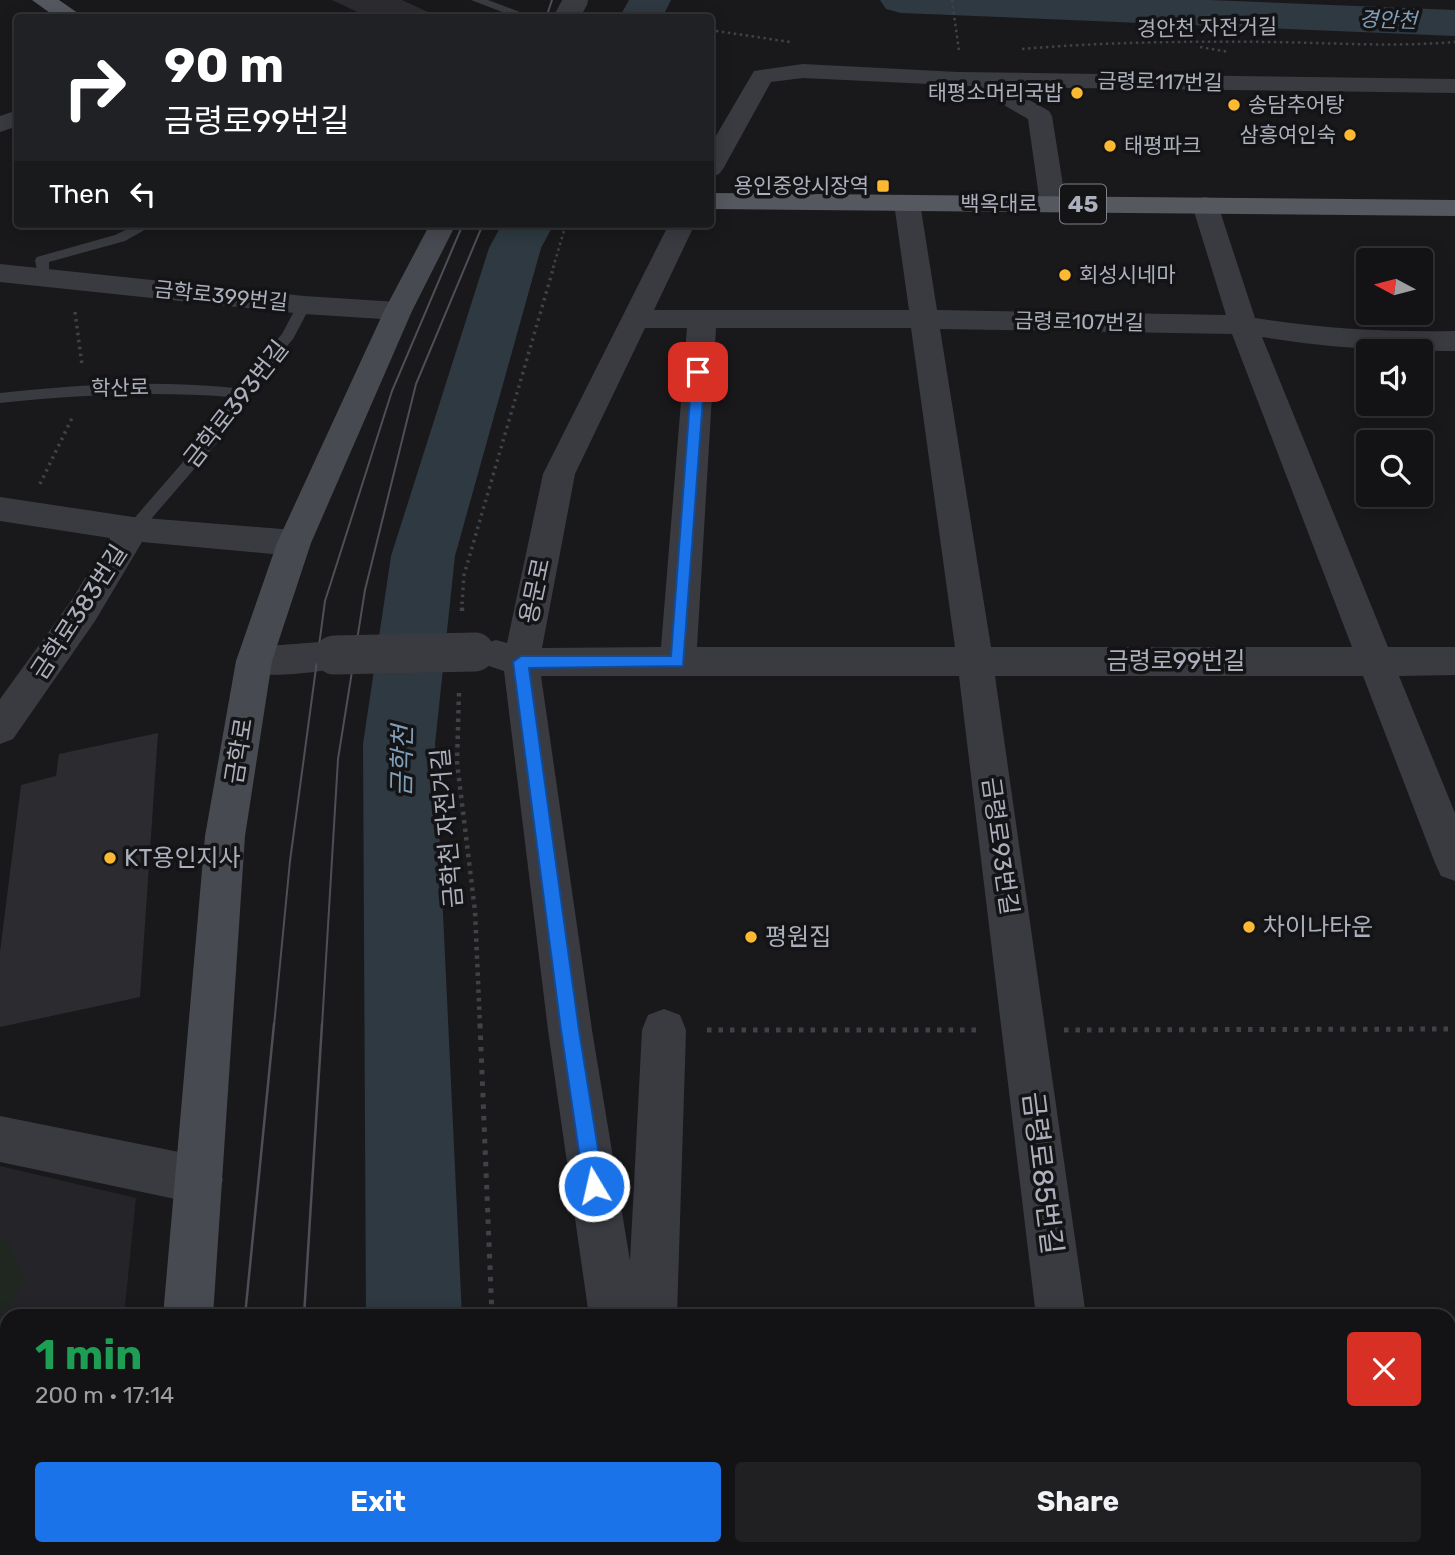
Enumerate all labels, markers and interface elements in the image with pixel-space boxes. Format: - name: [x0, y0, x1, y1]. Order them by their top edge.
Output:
- water label: 경안천: [1359, 6, 1420, 33]
- street label: 경안천 자전거길: [1137, 14, 1277, 41]
- text: 90 m: [164, 36, 284, 94]
- icon: right: [49, 42, 140, 133]
- street label: 금령로117번길: [1097, 68, 1223, 95]
- place label: 태평소머리국밥: [928, 80, 1063, 105]
- marker: 태평소머리국밥: [1069, 85, 1085, 101]
- place label: 송담추어탕: [1248, 92, 1345, 117]
- marker: 송담추어탕: [1226, 97, 1242, 113]
- text: 금령로99번길: [164, 102, 349, 140]
- place label: 삼흥여인숙: [1239, 122, 1336, 147]
- marker: 삼흥여인숙: [1342, 127, 1358, 143]
- place label: 태평파크: [1124, 133, 1201, 158]
- marker: 태평파크: [1102, 138, 1118, 154]
- place label: 용인중앙시장역: [734, 173, 869, 198]
- icon: left: [124, 175, 162, 213]
- marker: 용인중앙시장역: [875, 178, 891, 194]
- text: Then: [49, 179, 110, 210]
- road number: 45: [1060, 184, 1106, 224]
- street label: 백옥대로: [960, 191, 1038, 216]
- north arrow: [1356, 248, 1433, 326]
- map controls: [1356, 248, 1433, 507]
- place label: 회성시네마: [1079, 262, 1176, 287]
- marker: 회성시네마: [1057, 267, 1073, 283]
- street label: 금학로399번길: [153, 276, 289, 315]
- street label: 금령로107번길: [1014, 308, 1144, 335]
- street label: 금학로393번길: [178, 335, 294, 473]
- button: sound: [1356, 339, 1433, 416]
- pin: [668, 342, 728, 402]
- icon: arrive: [679, 353, 717, 391]
- street label: 학산로: [91, 374, 149, 401]
- button: search: [1356, 430, 1433, 507]
- street label: 금학로383번길: [25, 540, 133, 684]
- street label: 용문로: [514, 556, 556, 626]
- street label: 금령로99번길: [1107, 647, 1245, 675]
- street label: 금학로: [220, 716, 258, 786]
- water label: 금학천: [386, 722, 419, 797]
- street label: 금학천 자전거길: [426, 747, 468, 909]
- street label: 금령로93번길: [976, 775, 1024, 917]
- place label: KT용인지사: [124, 844, 241, 872]
- marker: KT용인지사: [102, 850, 118, 866]
- place label: 차이나타운: [1263, 913, 1373, 941]
- marker: 차이나타운: [1241, 919, 1257, 935]
- place label: 평원집: [765, 923, 831, 951]
- marker: 평원집: [743, 929, 759, 945]
- street label: 금령로85번길: [1016, 1090, 1069, 1256]
- position arrow: [557, 1149, 631, 1223]
- text: 1 min: [35, 1330, 142, 1380]
- button: close: [1347, 1332, 1421, 1406]
- text: 200 m · 17:14: [35, 1381, 174, 1409]
- button: Exit: [35, 1462, 721, 1542]
- button: Share: [735, 1462, 1421, 1542]

